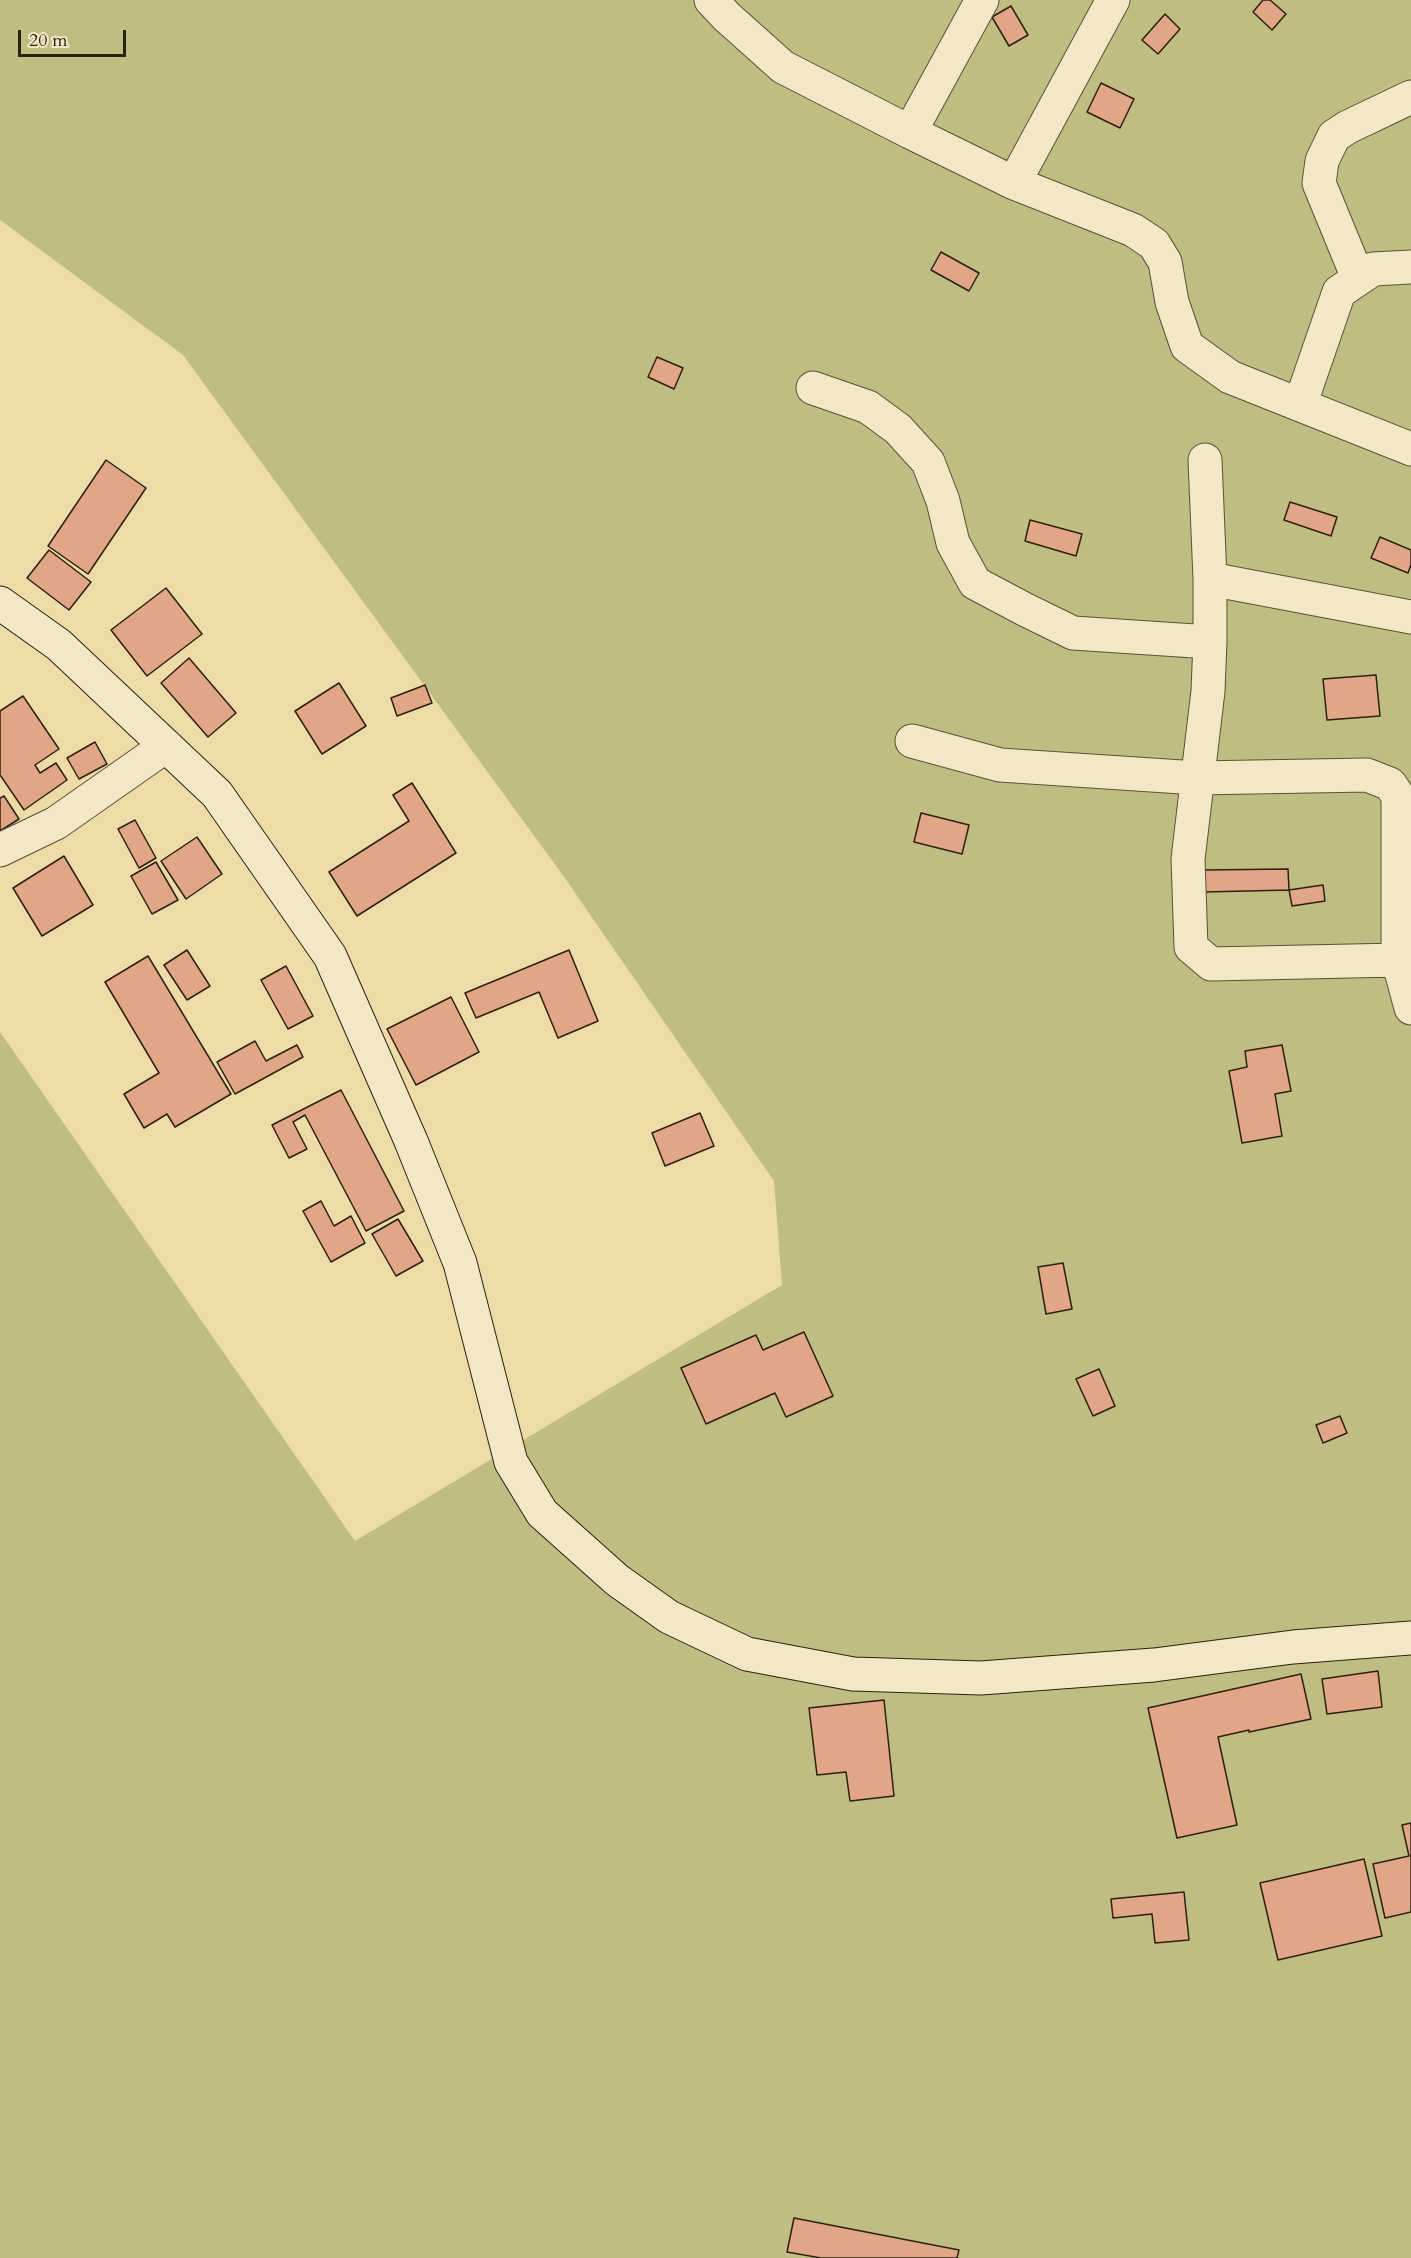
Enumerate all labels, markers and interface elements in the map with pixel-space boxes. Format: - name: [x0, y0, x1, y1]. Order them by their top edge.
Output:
- scale bar: [21, 18, 129, 56]
- text: 20 m: [29, 28, 68, 53]

